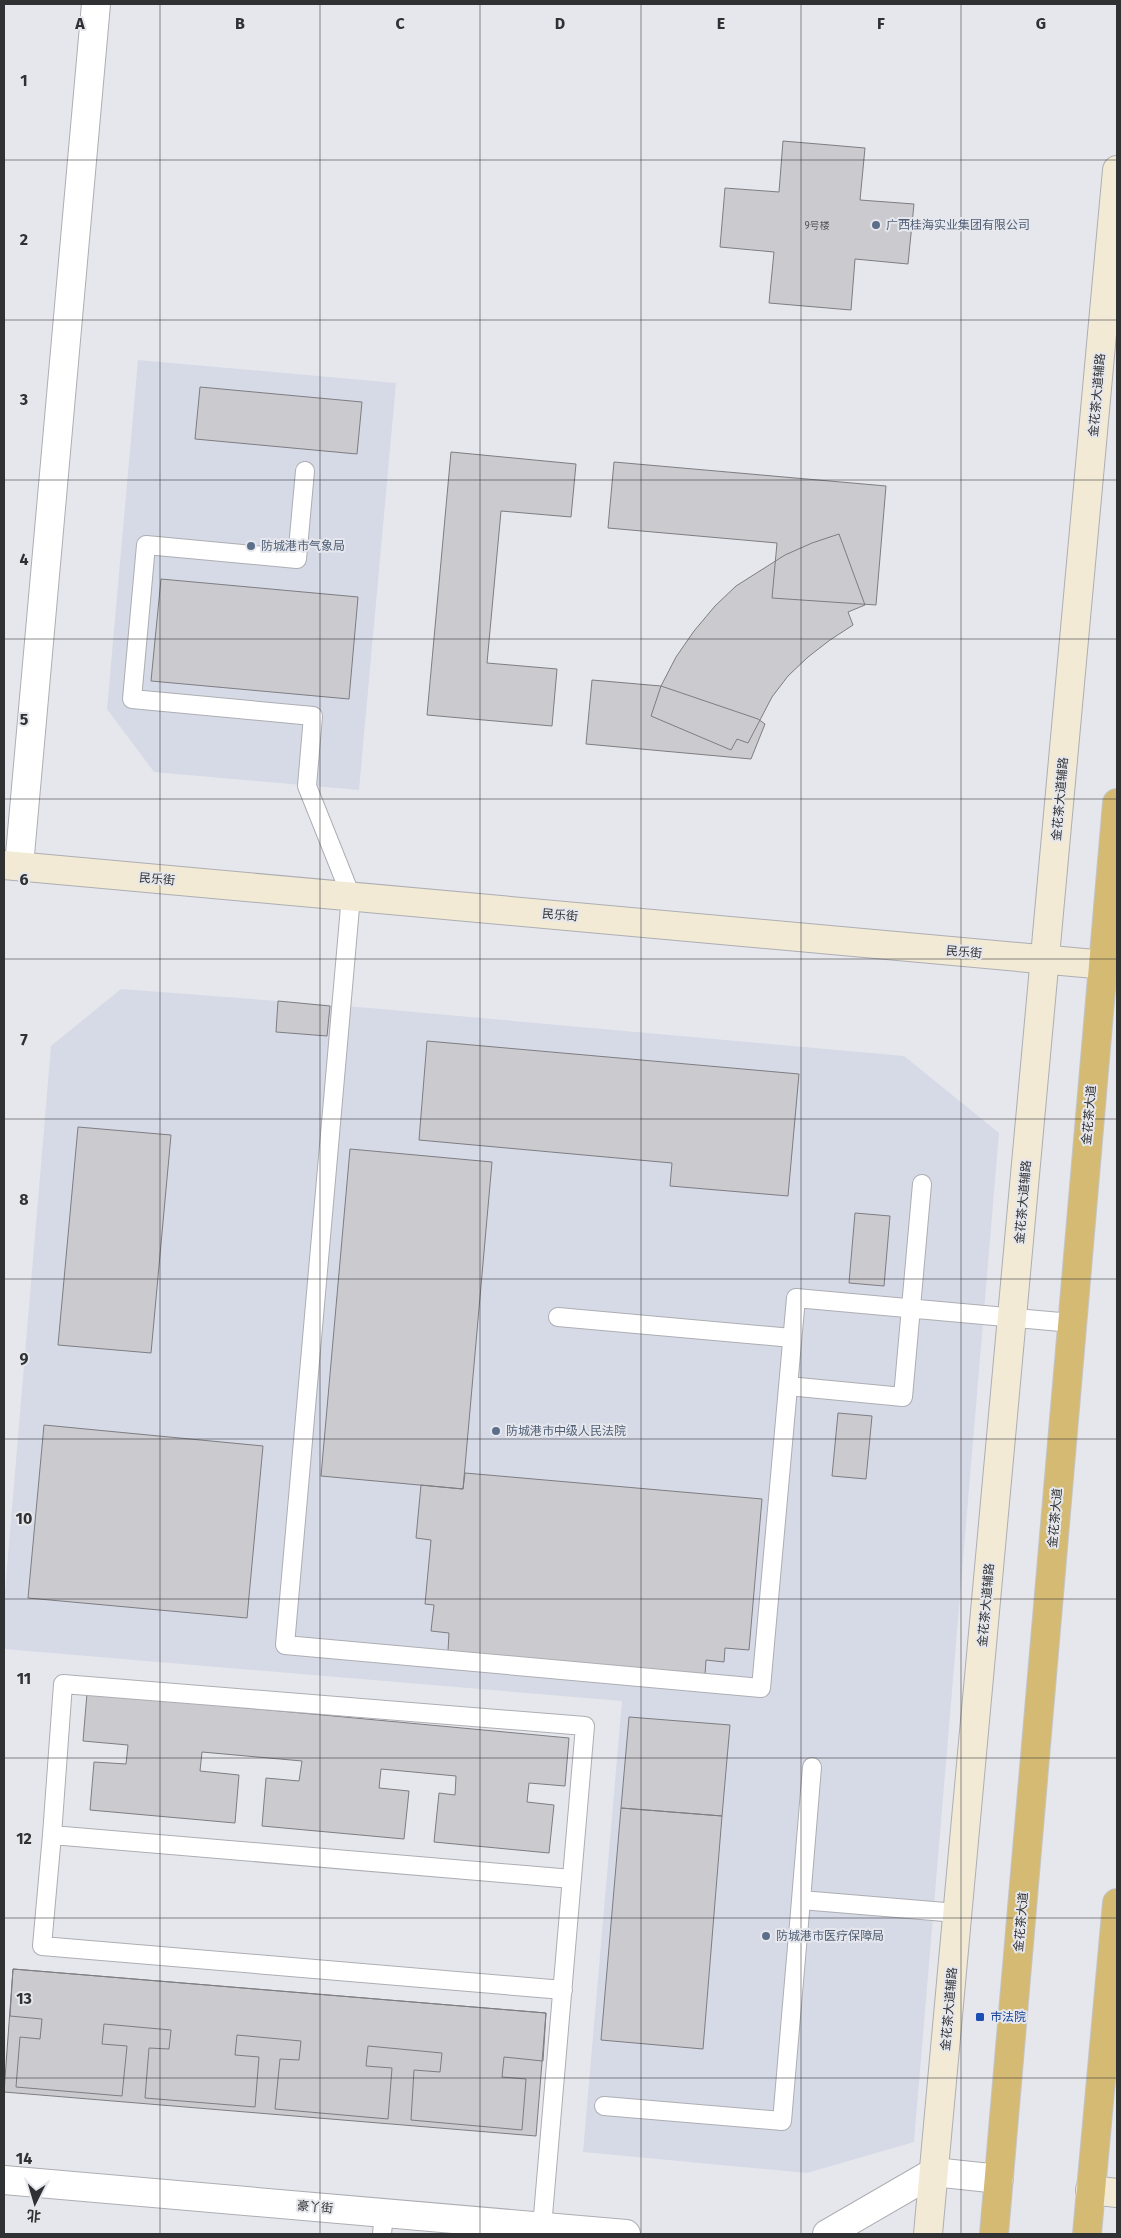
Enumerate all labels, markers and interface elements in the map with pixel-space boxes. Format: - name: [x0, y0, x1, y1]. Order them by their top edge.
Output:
- text: A: [74, 14, 85, 33]
- text: B: [235, 14, 245, 33]
- text: C: [395, 14, 405, 33]
- text: D: [555, 14, 565, 33]
- text: E: [717, 14, 725, 33]
- text: F: [877, 14, 885, 33]
- text: G: [1036, 14, 1046, 33]
- text: 1: [20, 71, 28, 90]
- place label: 广西桂海实业集团有限公司: [886, 218, 1030, 232]
- marker: 广西桂海实业集团有限公司: [870, 219, 882, 231]
- house number: 9号楼: [804, 220, 830, 232]
- text: 2: [20, 230, 28, 249]
- street label: 金花茶大道辅路: [1086, 353, 1108, 437]
- text: 3: [19, 390, 28, 409]
- place label: 防城港市气象局: [261, 539, 345, 553]
- marker: 防城港市气象局: [245, 540, 257, 552]
- text: 4: [19, 550, 29, 569]
- text: 5: [20, 710, 29, 729]
- street label: 金花茶大道辅路: [1049, 757, 1071, 841]
- text: 6: [19, 870, 29, 889]
- street label: 民乐街: [138, 870, 176, 888]
- street label: 民乐街: [541, 906, 579, 924]
- street label: 民乐街: [945, 943, 983, 961]
- text: 7: [20, 1030, 28, 1049]
- street label: 金花茶大道: [1079, 1084, 1099, 1146]
- street label: 金花茶大道辅路: [1012, 1160, 1034, 1244]
- text: 8: [19, 1190, 29, 1209]
- text: 9: [20, 1349, 29, 1368]
- place label: 防城港市中级人民法院: [506, 1424, 626, 1438]
- marker: 防城港市中级人民法院: [490, 1425, 502, 1437]
- street label: 金花茶大道: [1045, 1487, 1065, 1549]
- text: 10: [16, 1509, 32, 1528]
- street label: 金花茶大道辅路: [975, 1563, 997, 1647]
- text: 11: [17, 1669, 31, 1688]
- text: 12: [16, 1829, 32, 1848]
- street label: 金花茶大道: [1011, 1891, 1031, 1953]
- place label: 防城港市医疗保障局: [776, 1929, 884, 1943]
- marker: 防城港市医疗保障局: [760, 1930, 772, 1942]
- street label: 金花茶大道辅路: [938, 1967, 960, 2051]
- text: 13: [16, 1989, 32, 2008]
- place label: 巿法院: [990, 2010, 1026, 2024]
- marker: 巿法院: [974, 2011, 986, 2023]
- text: 14: [16, 2149, 32, 2168]
- north arrow: [10, 2178, 60, 2228]
- street label: 豪丫街: [296, 2198, 334, 2216]
- text: 北: [26, 2206, 42, 2225]

